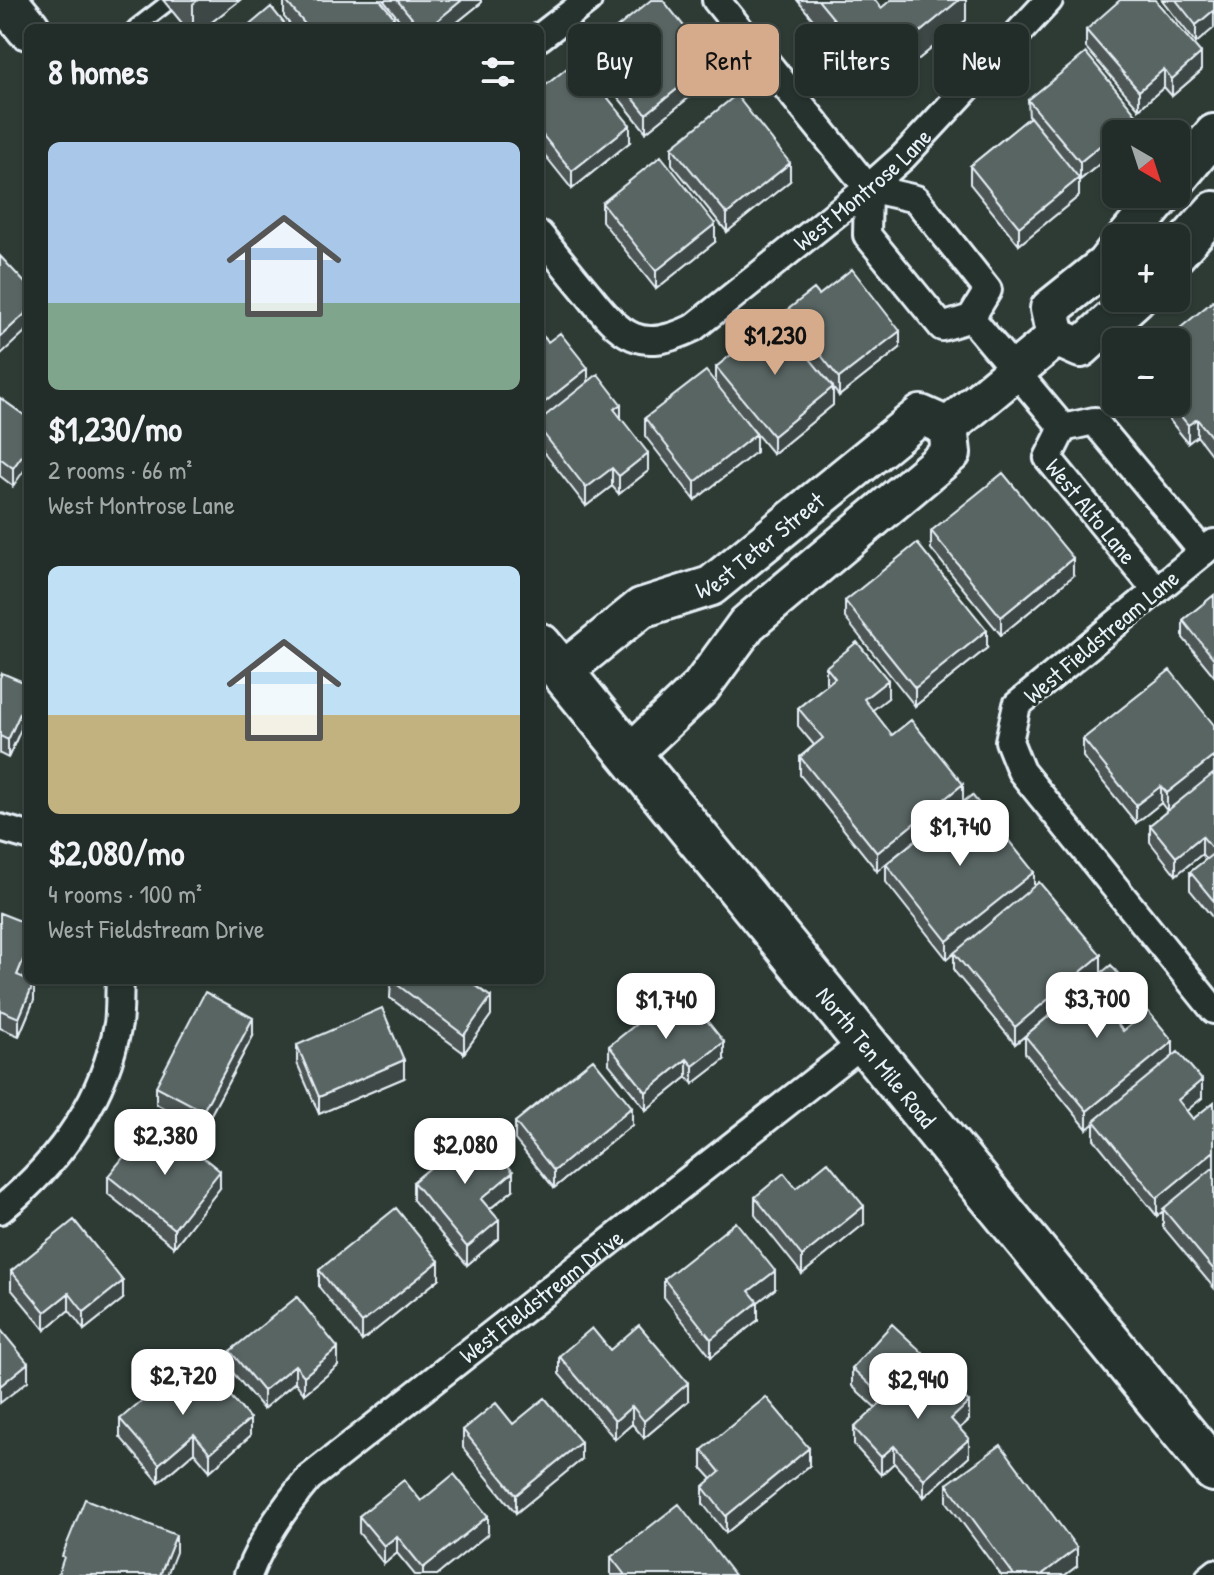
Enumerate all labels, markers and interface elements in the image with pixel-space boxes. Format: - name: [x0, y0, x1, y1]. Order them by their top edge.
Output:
- chip: Buy: [568, 24, 661, 96]
- chip: Rent: [677, 24, 779, 96]
- chip: Filters: [795, 24, 918, 96]
- chip: New: [934, 24, 1029, 96]
- text: 8 homes: [48, 49, 148, 95]
- icon: filters: [476, 50, 520, 94]
- north arrow: [1102, 120, 1190, 208]
- map controls: [1102, 120, 1190, 416]
- street label: West Montrose Lane: [787, 121, 938, 258]
- icon: home: [212, 194, 356, 338]
- button: +: [1102, 224, 1190, 312]
- pin: $1,230: [710, 309, 840, 377]
- text: $1,230: [743, 317, 807, 352]
- button: −: [1102, 328, 1190, 416]
- text: $1,230/mo: [48, 406, 182, 452]
- street label: West Alto Lane: [1039, 451, 1144, 571]
- text: 2 rooms · 66 m²: [48, 452, 192, 487]
- street label: West Teter Street: [691, 484, 831, 606]
- text: West Montrose Lane: [48, 487, 235, 522]
- street label: West Fieldstream Lane: [1017, 561, 1186, 710]
- icon: home: [212, 618, 356, 762]
- pin: $1,740: [895, 800, 1025, 868]
- text: $1,740: [929, 808, 991, 843]
- text: $2,080/mo: [48, 830, 184, 876]
- text: 4 rooms · 100 m²: [48, 876, 202, 911]
- text: West Fieldstream Drive: [48, 911, 264, 946]
- pin: $3,700: [1032, 972, 1162, 1040]
- pin: $1,740: [601, 973, 731, 1041]
- street label: North Ten Mile Road: [809, 980, 944, 1134]
- text: $3,700: [1064, 980, 1130, 1015]
- text: $1,740: [635, 981, 697, 1016]
- pin: $2,380: [100, 1109, 230, 1177]
- text: $2,380: [132, 1117, 198, 1152]
- pin: $2,080: [400, 1118, 530, 1186]
- text: $2,080: [432, 1126, 498, 1161]
- street label: West Fieldstream Drive: [452, 1221, 630, 1370]
- pin: $2,720: [118, 1349, 248, 1417]
- pin: $2,940: [853, 1353, 983, 1421]
- text: $2,720: [149, 1357, 217, 1392]
- text: $2,940: [887, 1361, 949, 1396]

